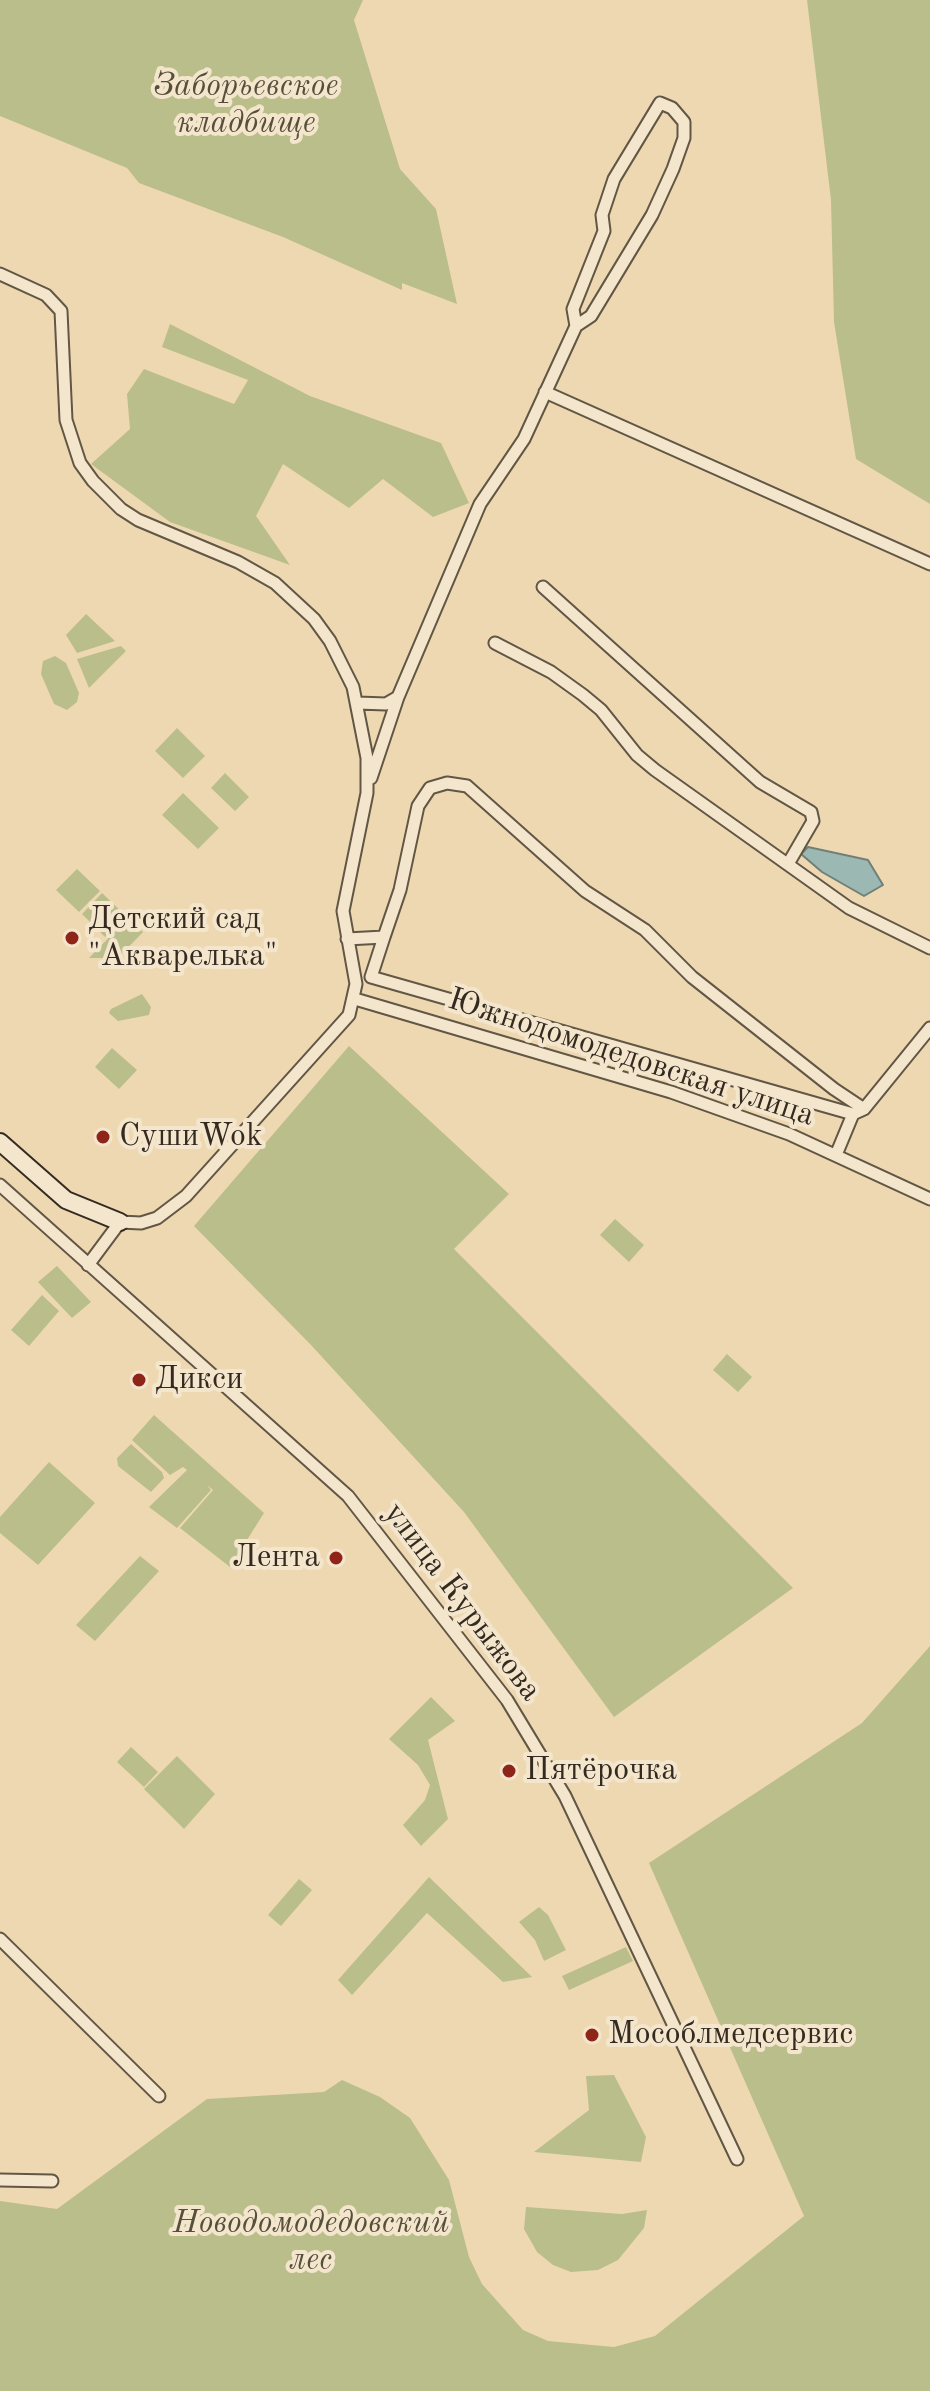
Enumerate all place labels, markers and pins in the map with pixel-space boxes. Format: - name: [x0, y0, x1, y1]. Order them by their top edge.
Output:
- place label: Детский сад "Акварелька": [88, 901, 277, 976]
- marker: Детский сад "Акварелька": [63, 929, 81, 947]
- place label: СушиWok: [119, 1118, 263, 1156]
- marker: СушиWok: [94, 1128, 112, 1146]
- place label: Дикси: [155, 1361, 243, 1399]
- marker: Дикси: [130, 1371, 148, 1389]
- place label: Лента: [232, 1539, 320, 1577]
- marker: Лента: [327, 1549, 345, 1567]
- place label: Пятёрочка: [525, 1752, 677, 1790]
- marker: Пятёрочка: [500, 1762, 518, 1780]
- place label: Мособлмедсервис: [608, 2016, 853, 2054]
- marker: Мособлмедсервис: [583, 2026, 601, 2044]

